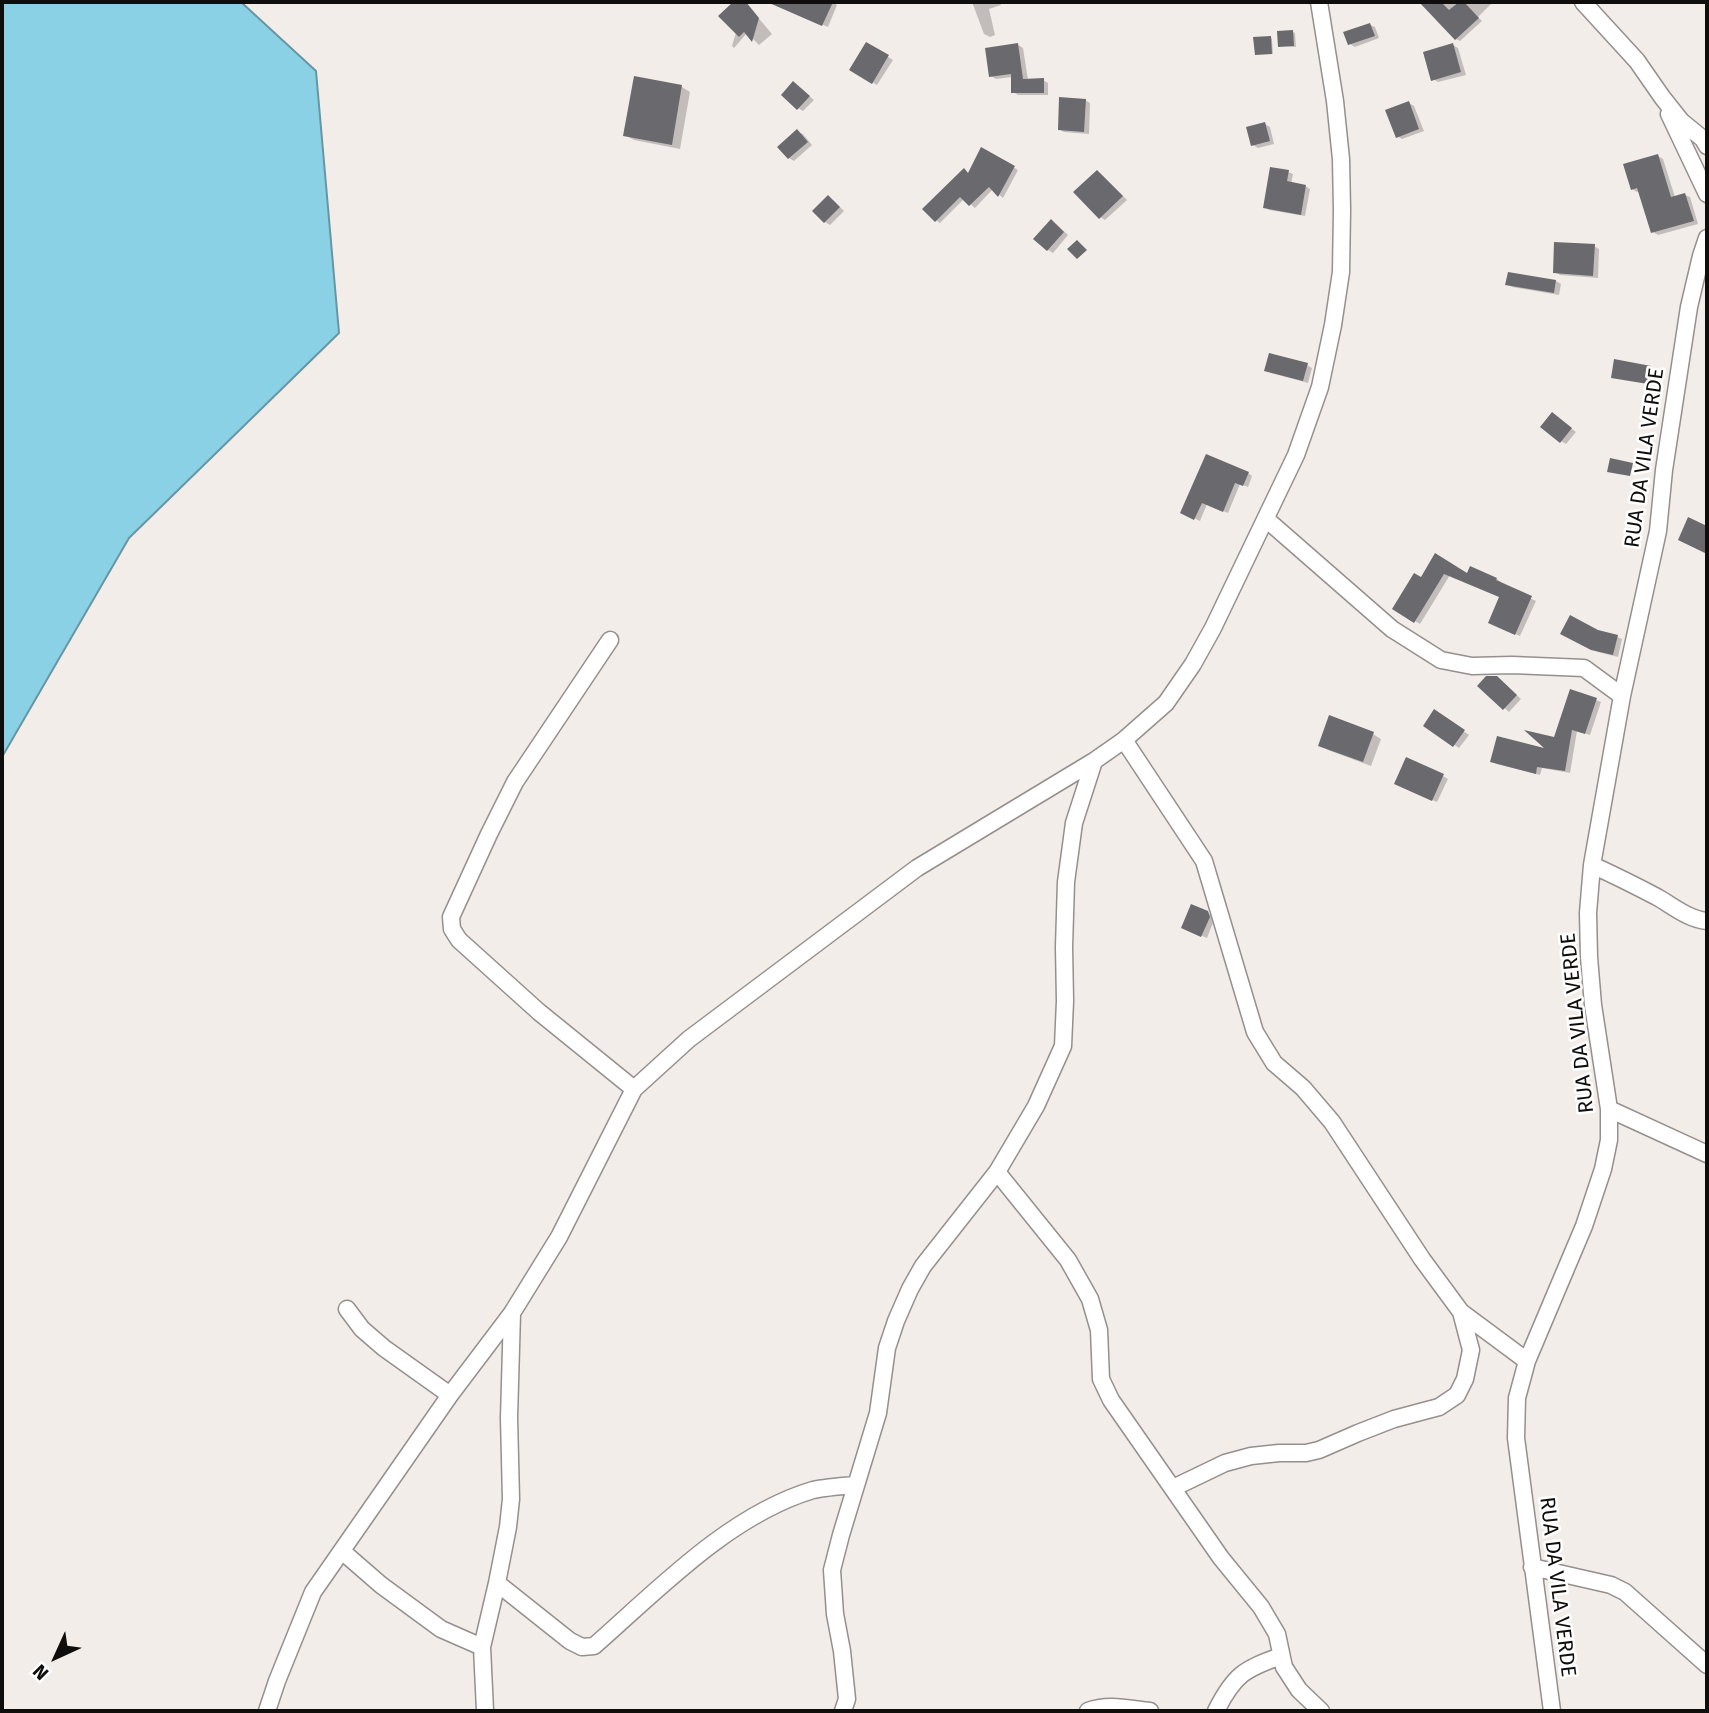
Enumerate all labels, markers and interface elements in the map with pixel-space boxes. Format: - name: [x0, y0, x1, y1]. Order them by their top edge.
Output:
- street label: RUA DA VILA VERDE: [1620, 367, 1670, 549]
- street label: RUA DA VILA VERDE: [1556, 932, 1600, 1114]
- street label: RUA DA VILA VERDE: [1533, 1496, 1581, 1678]
- north arrow: [21, 1622, 91, 1692]
- text: N: [28, 1660, 53, 1685]

